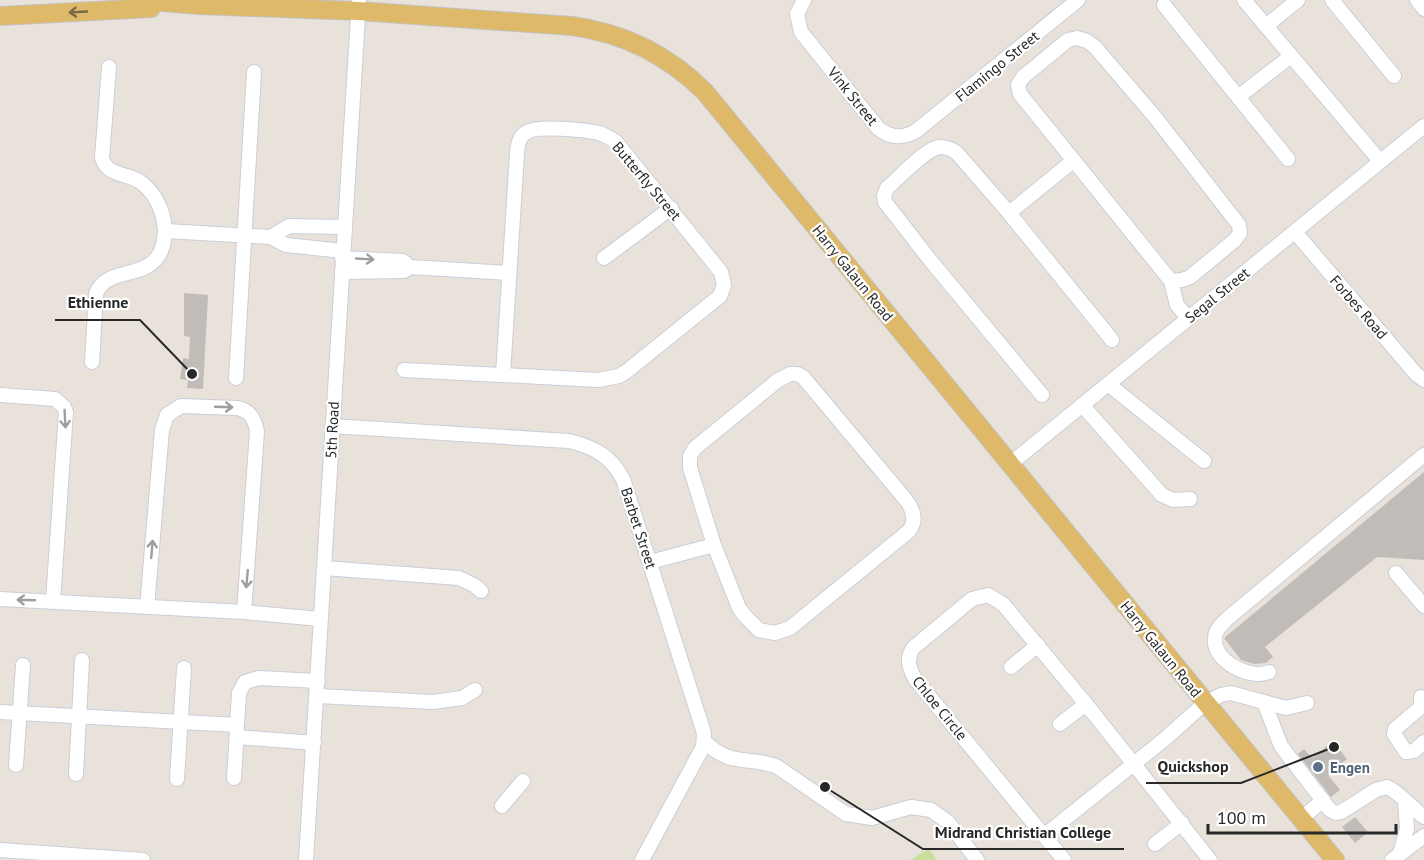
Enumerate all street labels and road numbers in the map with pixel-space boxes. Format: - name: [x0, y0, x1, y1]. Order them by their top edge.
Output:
- street label: Flamingo Street: [951, 26, 1043, 106]
- street label: Vink Street: [823, 62, 882, 129]
- street label: Butterfly Street: [609, 138, 685, 224]
- street label: Harry Galaun Road: [808, 221, 898, 325]
- street label: Segal Street: [1181, 263, 1253, 327]
- street label: Forbes Road: [1326, 271, 1392, 343]
- street label: 5th Road: [321, 401, 343, 459]
- street label: Barbet Street: [617, 485, 661, 571]
- street label: Harry Galaun Road: [1116, 597, 1206, 701]
- street label: Chloe Circle: [908, 672, 972, 744]

